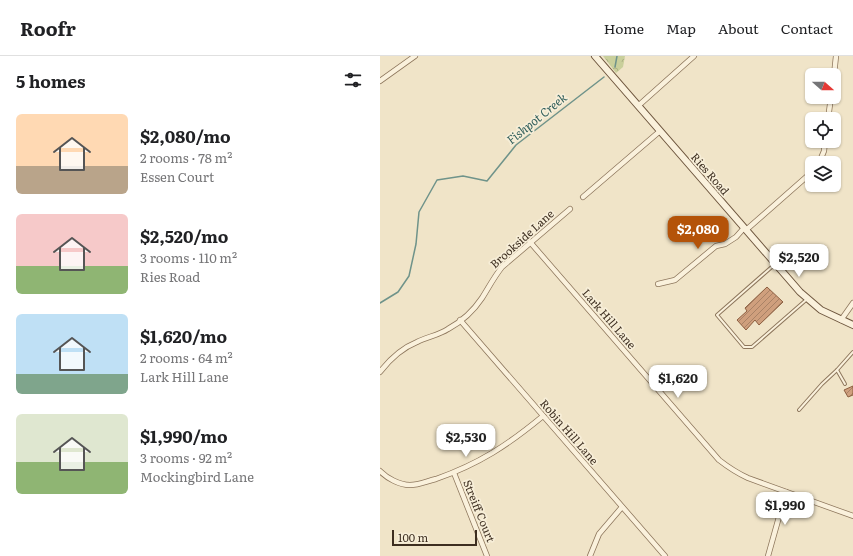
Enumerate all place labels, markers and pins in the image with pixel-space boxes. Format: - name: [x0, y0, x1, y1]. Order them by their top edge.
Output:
- pin: $2,080: [665, 216, 731, 250]
- pin: $2,520: [766, 244, 832, 278]
- pin: $1,620: [645, 365, 711, 399]
- pin: $2,530: [433, 424, 499, 458]
- pin: $1,990: [752, 492, 818, 526]

